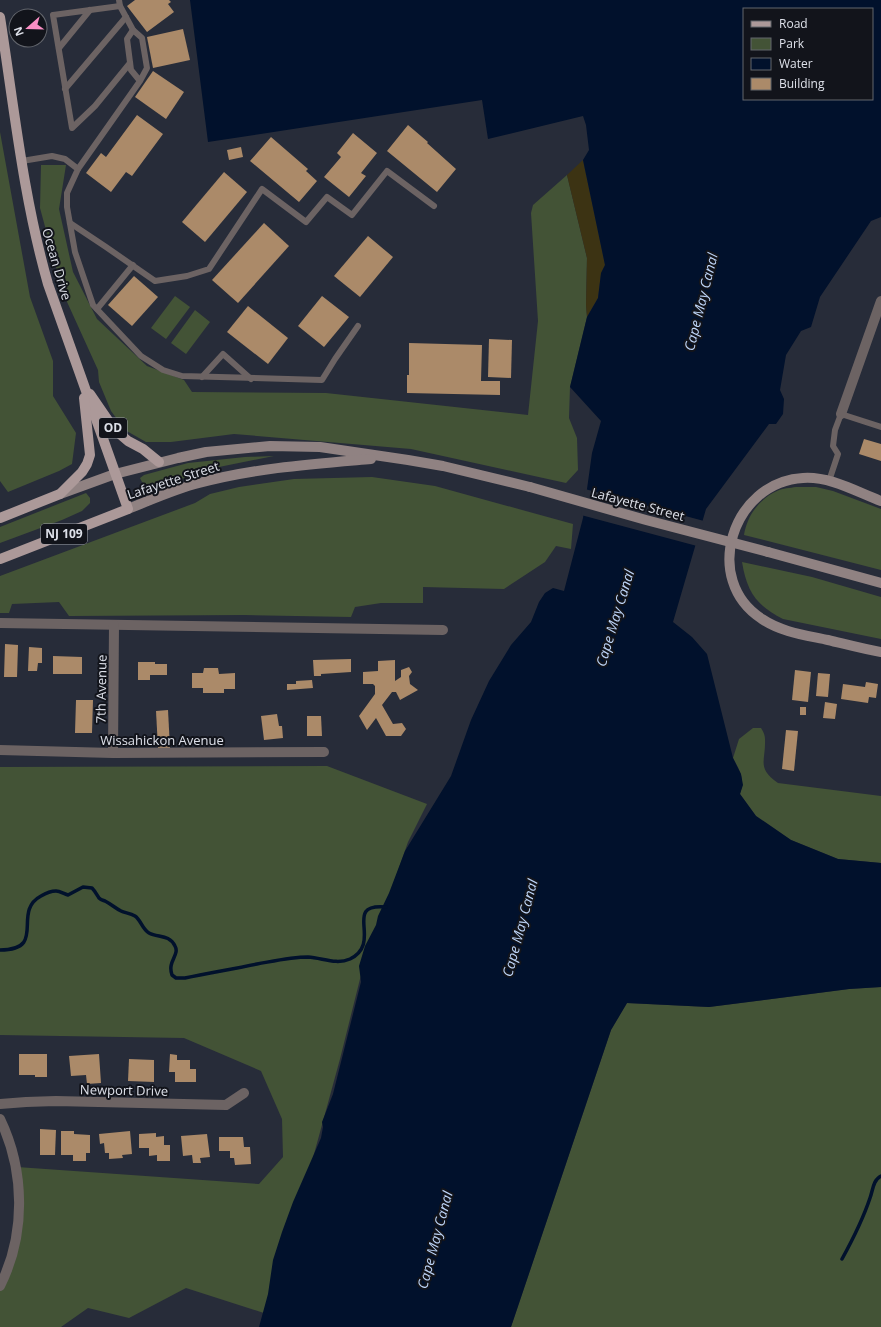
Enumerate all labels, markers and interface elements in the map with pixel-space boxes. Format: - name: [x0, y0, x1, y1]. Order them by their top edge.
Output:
- north arrow: [8, 8, 48, 48]
- legend: [743, 8, 873, 100]
- text: Road: [779, 15, 808, 32]
- text: N: [10, 25, 27, 38]
- text: Park: [779, 35, 805, 52]
- text: Water: [779, 55, 813, 72]
- text: Building: [779, 75, 825, 92]
- street label: Ocean Drive: [38, 226, 76, 302]
- water label: Cape May Canal: [679, 251, 722, 353]
- road number: OD: [99, 418, 127, 438]
- street label: Lafayette Street: [125, 457, 222, 503]
- street label: Lafayette Street: [589, 483, 687, 525]
- road number: NJ 109: [41, 524, 87, 544]
- water label: Cape May Canal: [591, 567, 638, 669]
- street label: 7th Avenue: [91, 655, 111, 723]
- street label: Wissahickon Avenue: [100, 731, 224, 749]
- water label: Cape May Canal: [497, 877, 542, 979]
- street label: Newport Drive: [80, 1080, 168, 1100]
- water label: Cape May Canal: [412, 1189, 457, 1291]

